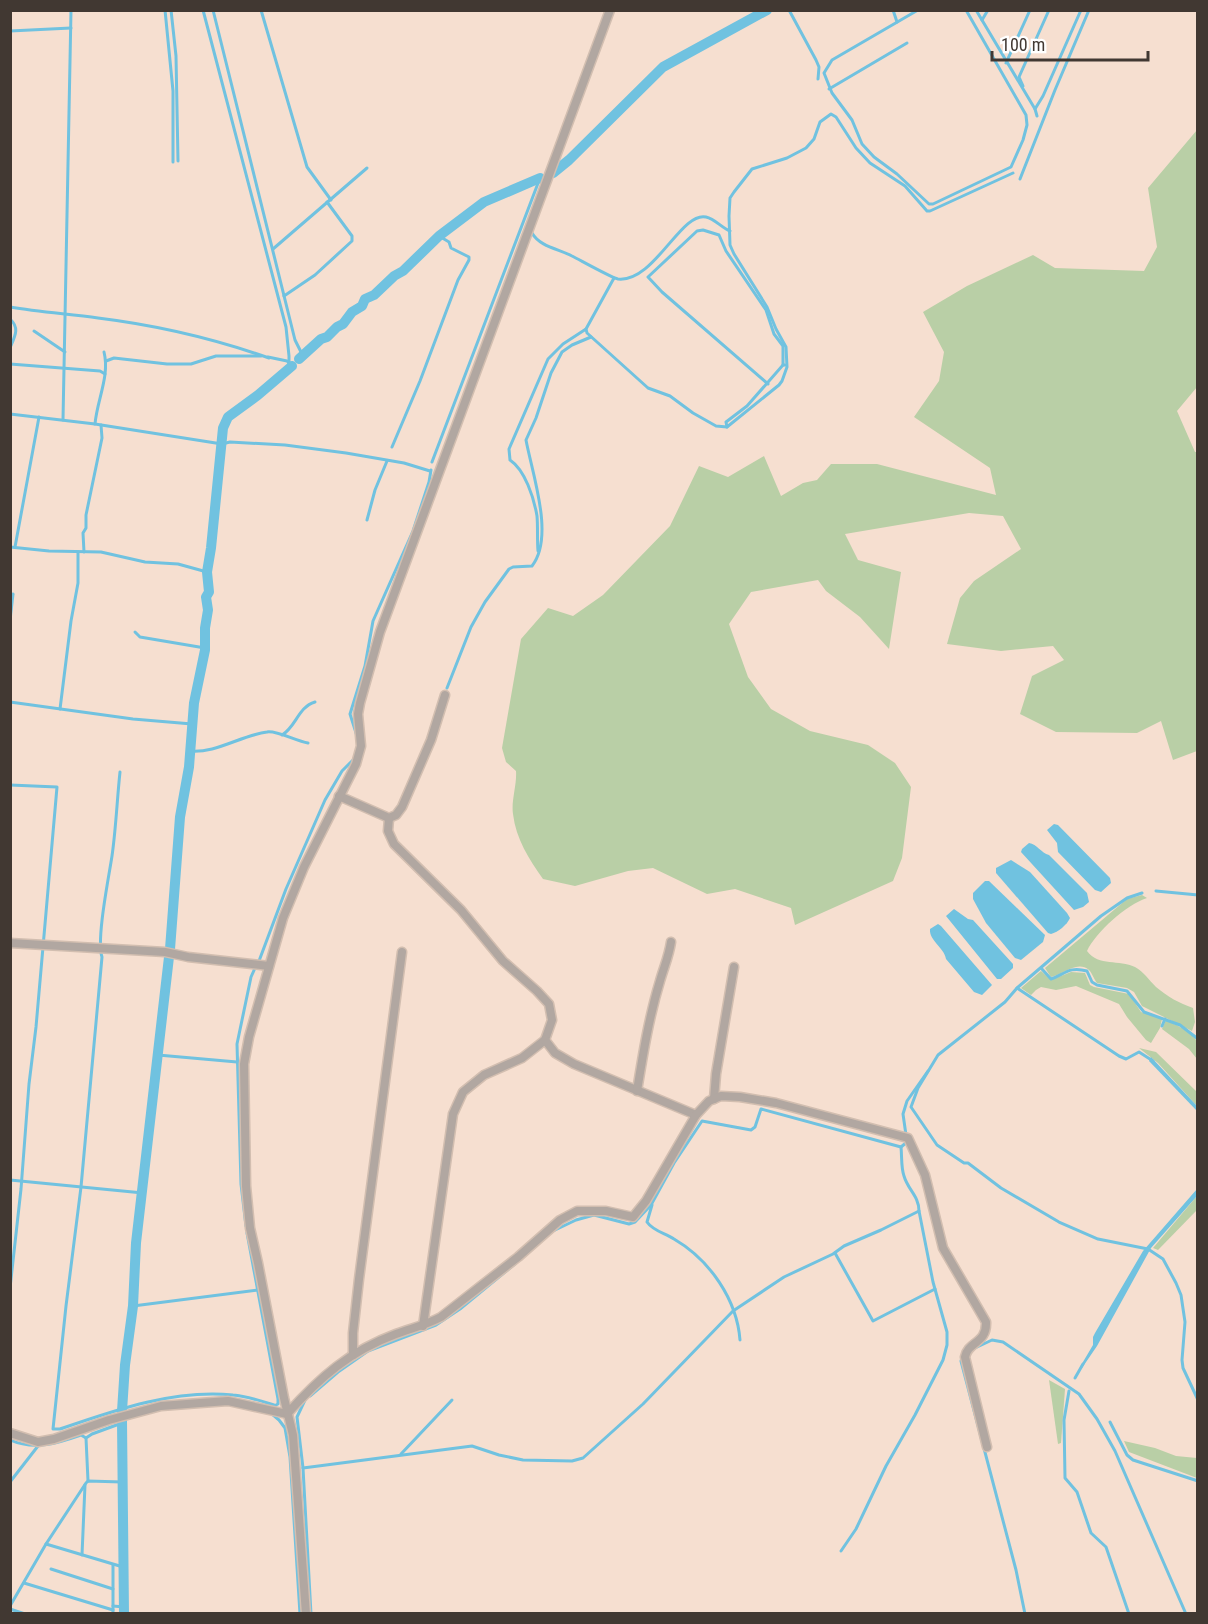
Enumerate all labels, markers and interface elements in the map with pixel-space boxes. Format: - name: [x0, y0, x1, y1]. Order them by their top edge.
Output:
- scale bar: [992, 24, 1148, 62]
- text: 100 m: [1001, 34, 1045, 55]

